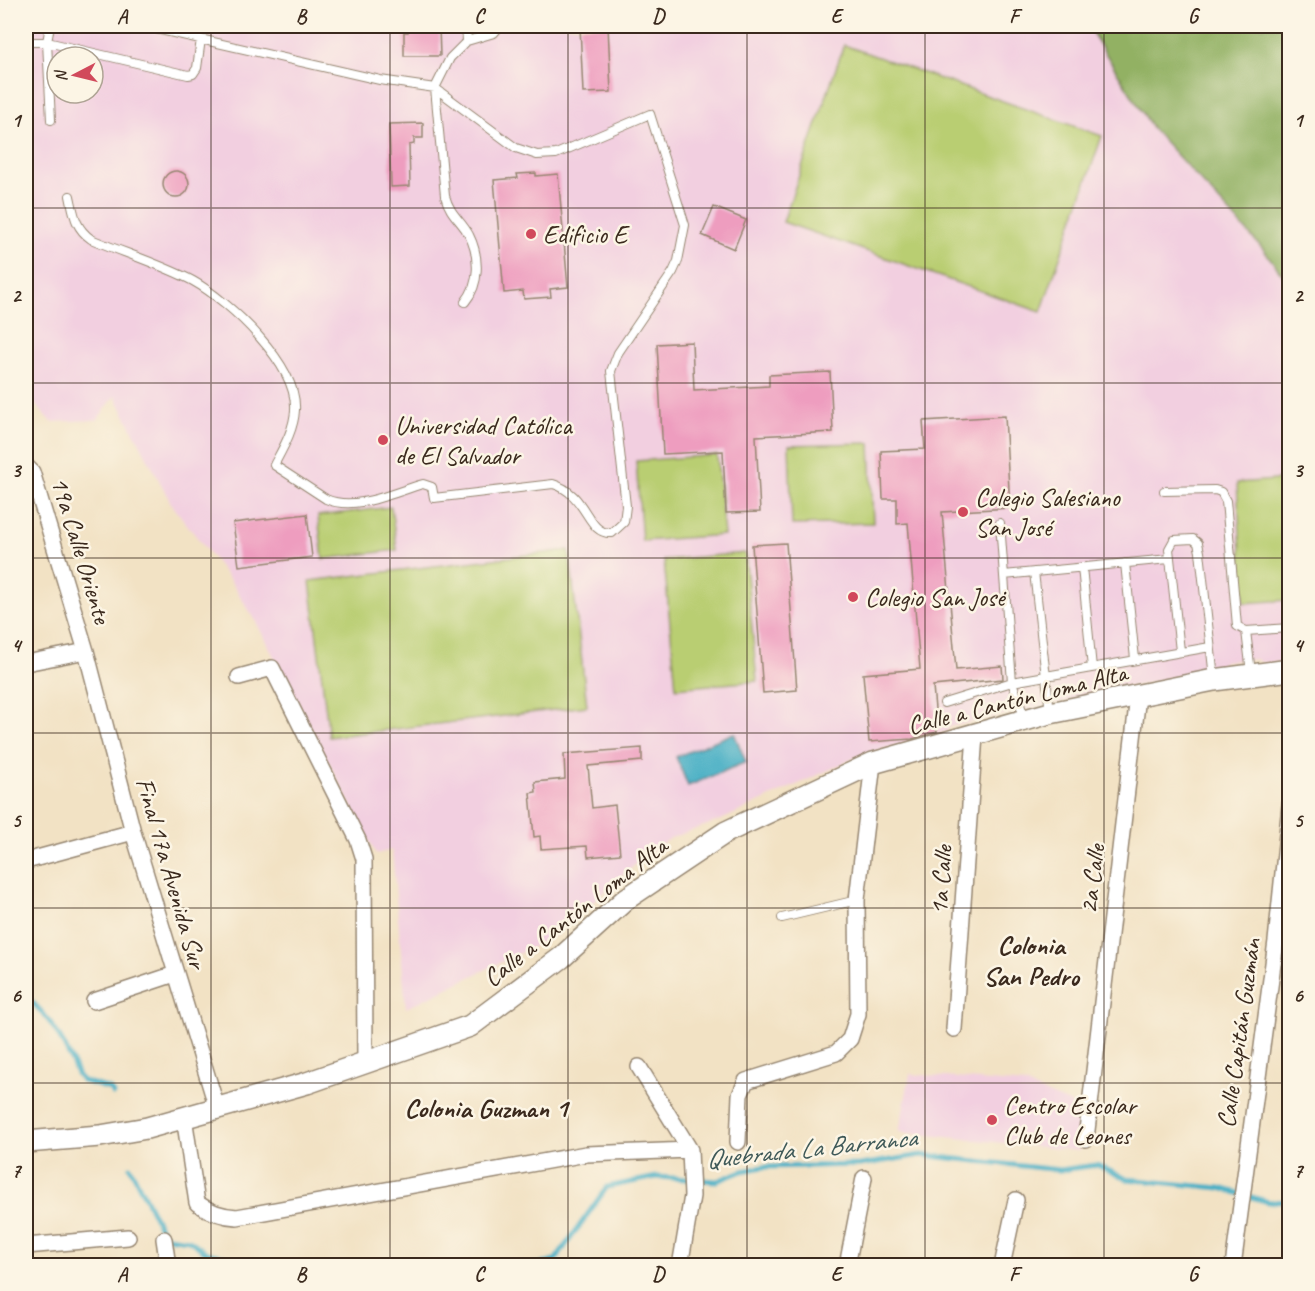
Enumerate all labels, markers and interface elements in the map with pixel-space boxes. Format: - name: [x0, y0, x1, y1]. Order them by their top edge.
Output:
- text: A: [117, 4, 129, 29]
- text: B: [296, 4, 308, 29]
- text: C: [474, 4, 486, 29]
- text: D: [652, 4, 666, 29]
- text: E: [831, 4, 845, 29]
- text: F: [1009, 4, 1023, 29]
- text: G: [1188, 4, 1201, 29]
- north arrow: [45, 45, 105, 105]
- text: N: [50, 68, 72, 83]
- text: 1: [12, 108, 23, 133]
- text: 1: [1294, 108, 1305, 133]
- place label: Edificio E: [543, 218, 630, 251]
- marker: Edificio E: [524, 227, 538, 241]
- text: 2: [12, 283, 23, 308]
- text: 2: [1294, 283, 1305, 308]
- place label: Universidad Católica de El Salvador: [395, 409, 573, 472]
- marker: Universidad Católica de El Salvador: [376, 433, 390, 447]
- text: 3: [12, 458, 23, 483]
- text: 3: [1294, 458, 1305, 483]
- street label: 19a Calle Oriente: [43, 473, 119, 629]
- place label: Colegio Salesiano San José: [975, 481, 1122, 544]
- marker: Colegio Salesiano San José: [956, 505, 970, 519]
- place label: Colegio San Josė: [865, 581, 1007, 614]
- marker: Colegio San Josė: [846, 590, 860, 604]
- text: 4: [12, 633, 24, 658]
- text: 4: [1294, 633, 1306, 658]
- street label: Calle a Cantón Loma Alta: [904, 655, 1132, 742]
- street label: Final 17a Avenida Sur: [128, 774, 215, 975]
- text: 5: [12, 808, 23, 833]
- text: 5: [1294, 808, 1305, 833]
- street label: Calle a Cantón Loma Alta: [476, 828, 676, 994]
- street label: 2a Calle: [1071, 841, 1113, 915]
- street label: 1a Calle: [922, 843, 960, 916]
- district label: Colonia San Pedro: [983, 928, 1081, 993]
- street label: Calle Capitán Guzmán: [1209, 935, 1269, 1130]
- text: 6: [11, 983, 22, 1008]
- text: 6: [1293, 983, 1304, 1008]
- place label: Centro Escolar Club de Leones: [1004, 1089, 1139, 1152]
- district label: Colonia Guzman 1: [404, 1091, 570, 1125]
- marker: Centro Escolar Club de Leones: [985, 1113, 999, 1127]
- water label: Quebrada La Barranca: [704, 1120, 920, 1176]
- text: 7: [12, 1158, 23, 1183]
- text: 7: [1294, 1158, 1305, 1183]
- text: A: [117, 1262, 129, 1287]
- text: B: [296, 1262, 308, 1287]
- text: C: [474, 1262, 486, 1287]
- text: D: [652, 1262, 666, 1287]
- text: E: [831, 1262, 845, 1287]
- text: F: [1009, 1262, 1023, 1287]
- text: G: [1188, 1262, 1201, 1287]

